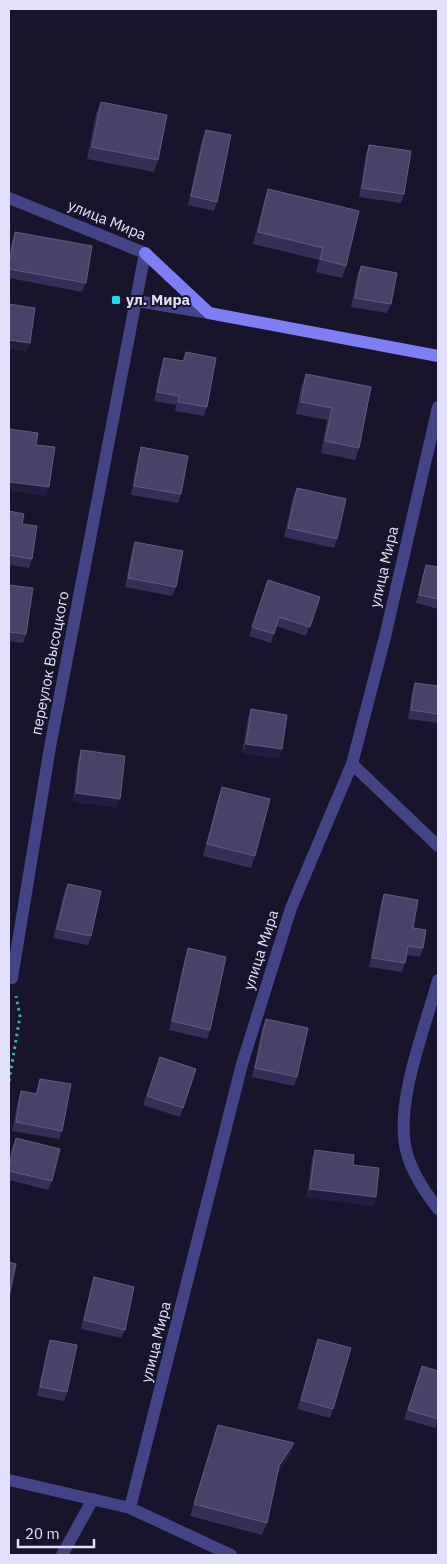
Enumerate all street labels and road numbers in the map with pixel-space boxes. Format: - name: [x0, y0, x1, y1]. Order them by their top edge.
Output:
- street label: улица Мира: [65, 195, 149, 244]
- street label: улица Мира: [365, 524, 402, 609]
- street label: переулок Высоцкого: [26, 589, 73, 736]
- street label: улица Мира: [239, 908, 282, 992]
- street label: улица Мира: [136, 1299, 175, 1384]

